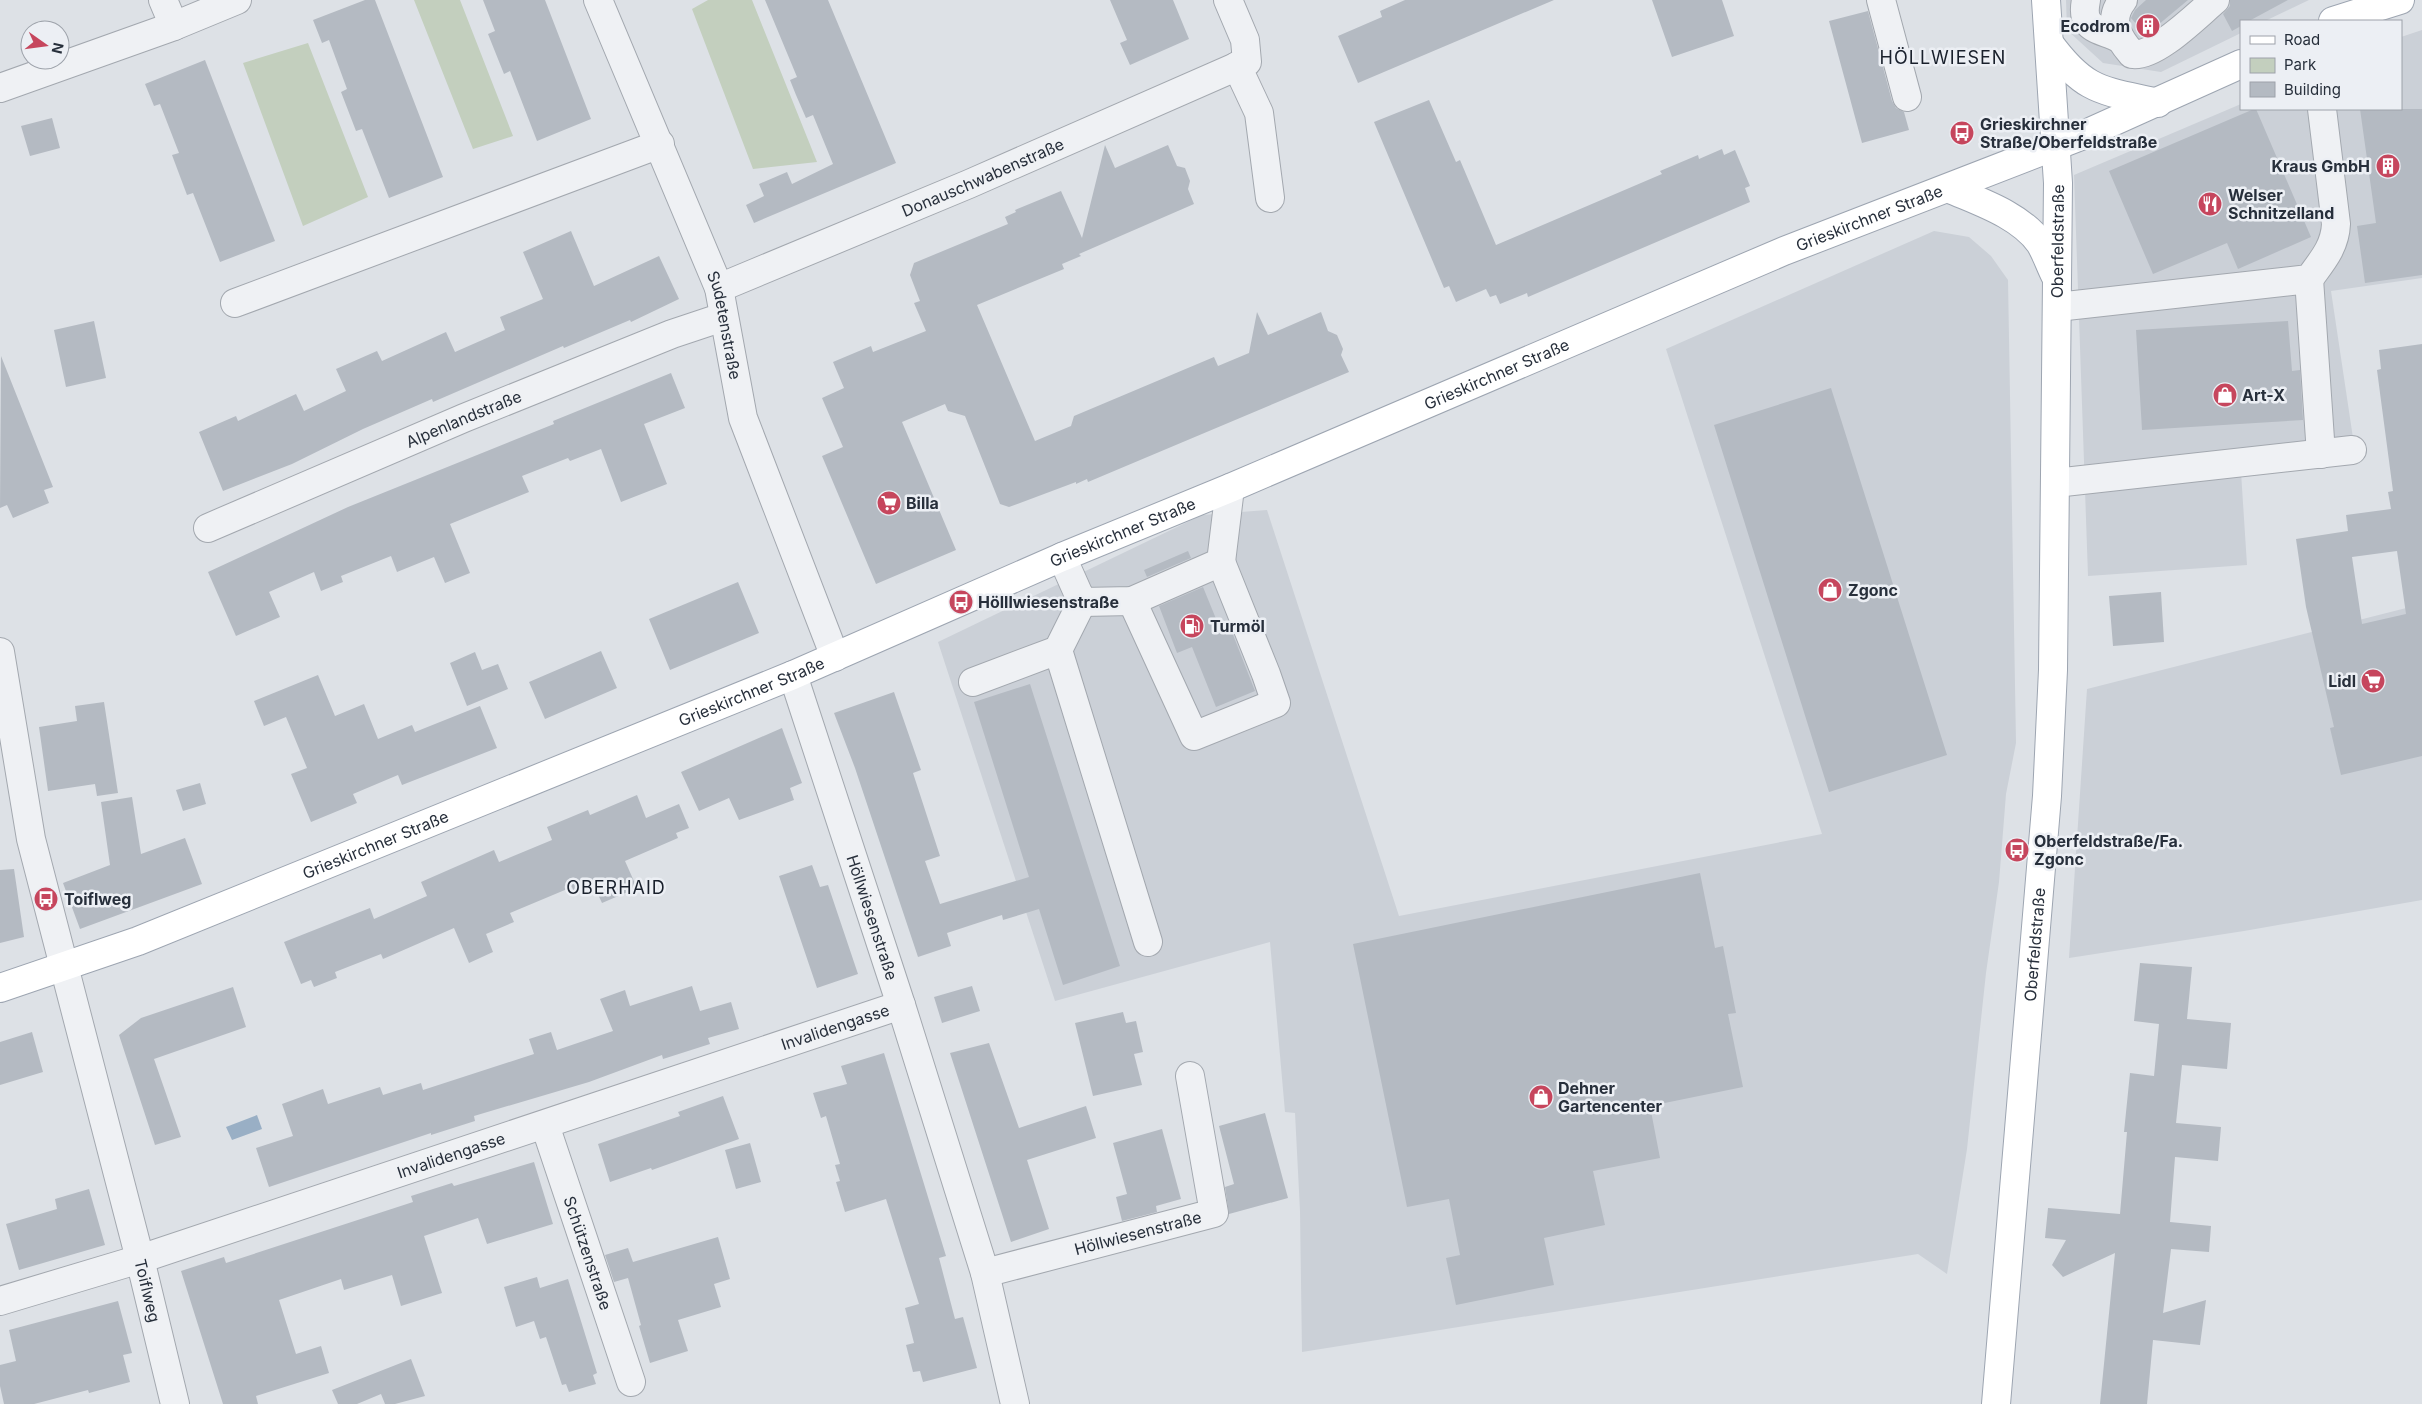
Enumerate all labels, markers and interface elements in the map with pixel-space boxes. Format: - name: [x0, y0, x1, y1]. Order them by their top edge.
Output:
- building icon: Ecodrom: [2135, 13, 2161, 39]
- place label: Ecodrom: [2060, 16, 2130, 36]
- north arrow: [20, 20, 70, 70]
- legend: [2240, 20, 2402, 110]
- text: Road: [2284, 30, 2320, 49]
- text: N: [49, 41, 68, 55]
- district label: HÖLLWIESEN: [1880, 46, 2006, 68]
- text: Park: [2284, 55, 2317, 74]
- text: Building: [2284, 80, 2341, 99]
- place label: Grieskirchner Straße/Oberfeldstraße: [1980, 114, 2157, 152]
- bus stop icon: Grieskirchner Straße/Oberfeldstraße: [1949, 120, 1975, 146]
- street label: Donauschwabenstraße: [899, 134, 1067, 221]
- building icon: Kraus GmbH: [2375, 153, 2401, 179]
- place label: Kraus GmbH: [2272, 156, 2370, 176]
- street label: Grieskirchner Straße: [1793, 181, 1945, 255]
- street label: Oberfeldstraße: [2047, 184, 2068, 298]
- place label: Welser Schnitzelland: [2228, 185, 2334, 223]
- restaurant icon: Welser Schnitzelland: [2197, 191, 2223, 217]
- street label: Sudetenstraße: [703, 268, 746, 381]
- street label: Grieskirchner Straße: [1421, 334, 1572, 414]
- shop icon: Art-X: [2212, 382, 2238, 408]
- place label: Art-X: [2242, 385, 2285, 405]
- street label: Alpenlandstraße: [403, 386, 524, 452]
- supermarket icon: Billa: [876, 490, 902, 516]
- place label: Billa: [906, 493, 939, 513]
- street label: Grieskirchner Straße: [1047, 493, 1199, 571]
- shop icon: Zgonc: [1817, 577, 1843, 603]
- place label: Zgonc: [1848, 580, 1898, 600]
- bus stop icon: Hölllwiesenstraße: [948, 589, 974, 615]
- place label: Hölllwiesenstraße: [978, 592, 1119, 612]
- fuel station icon: Turmöl: [1179, 613, 1205, 639]
- place label: Turmöl: [1210, 616, 1265, 636]
- street label: Grieskirchner Straße: [676, 652, 827, 730]
- supermarket icon: Lidl: [2360, 668, 2386, 694]
- place label: Lidl: [2328, 671, 2356, 691]
- street label: Grieskirchner Straße: [299, 806, 451, 883]
- place label: Oberfeldstraße/Fa. Zgonc: [2034, 831, 2183, 869]
- bus stop icon: Oberfeldstraße/Fa. Zgonc: [2004, 837, 2030, 863]
- street label: Höllwiesenstraße: [842, 852, 902, 983]
- district label: OBERHAID: [566, 877, 666, 898]
- bus stop icon: Toiflweg: [33, 886, 59, 912]
- street label: Oberfeldstraße: [2020, 887, 2049, 1002]
- place label: Toiflweg: [64, 889, 131, 909]
- street label: Invalidengasse: [778, 1000, 892, 1054]
- place label: Dehner Gartencenter: [1558, 1078, 1662, 1116]
- shop icon: Dehner Gartencenter: [1528, 1084, 1554, 1110]
- street label: Invalidengasse: [394, 1128, 508, 1183]
- street label: Schützenstraße: [559, 1193, 616, 1313]
- street label: Höllwiesenstraße: [1072, 1207, 1204, 1259]
- street label: Toiflweg: [130, 1257, 165, 1324]

